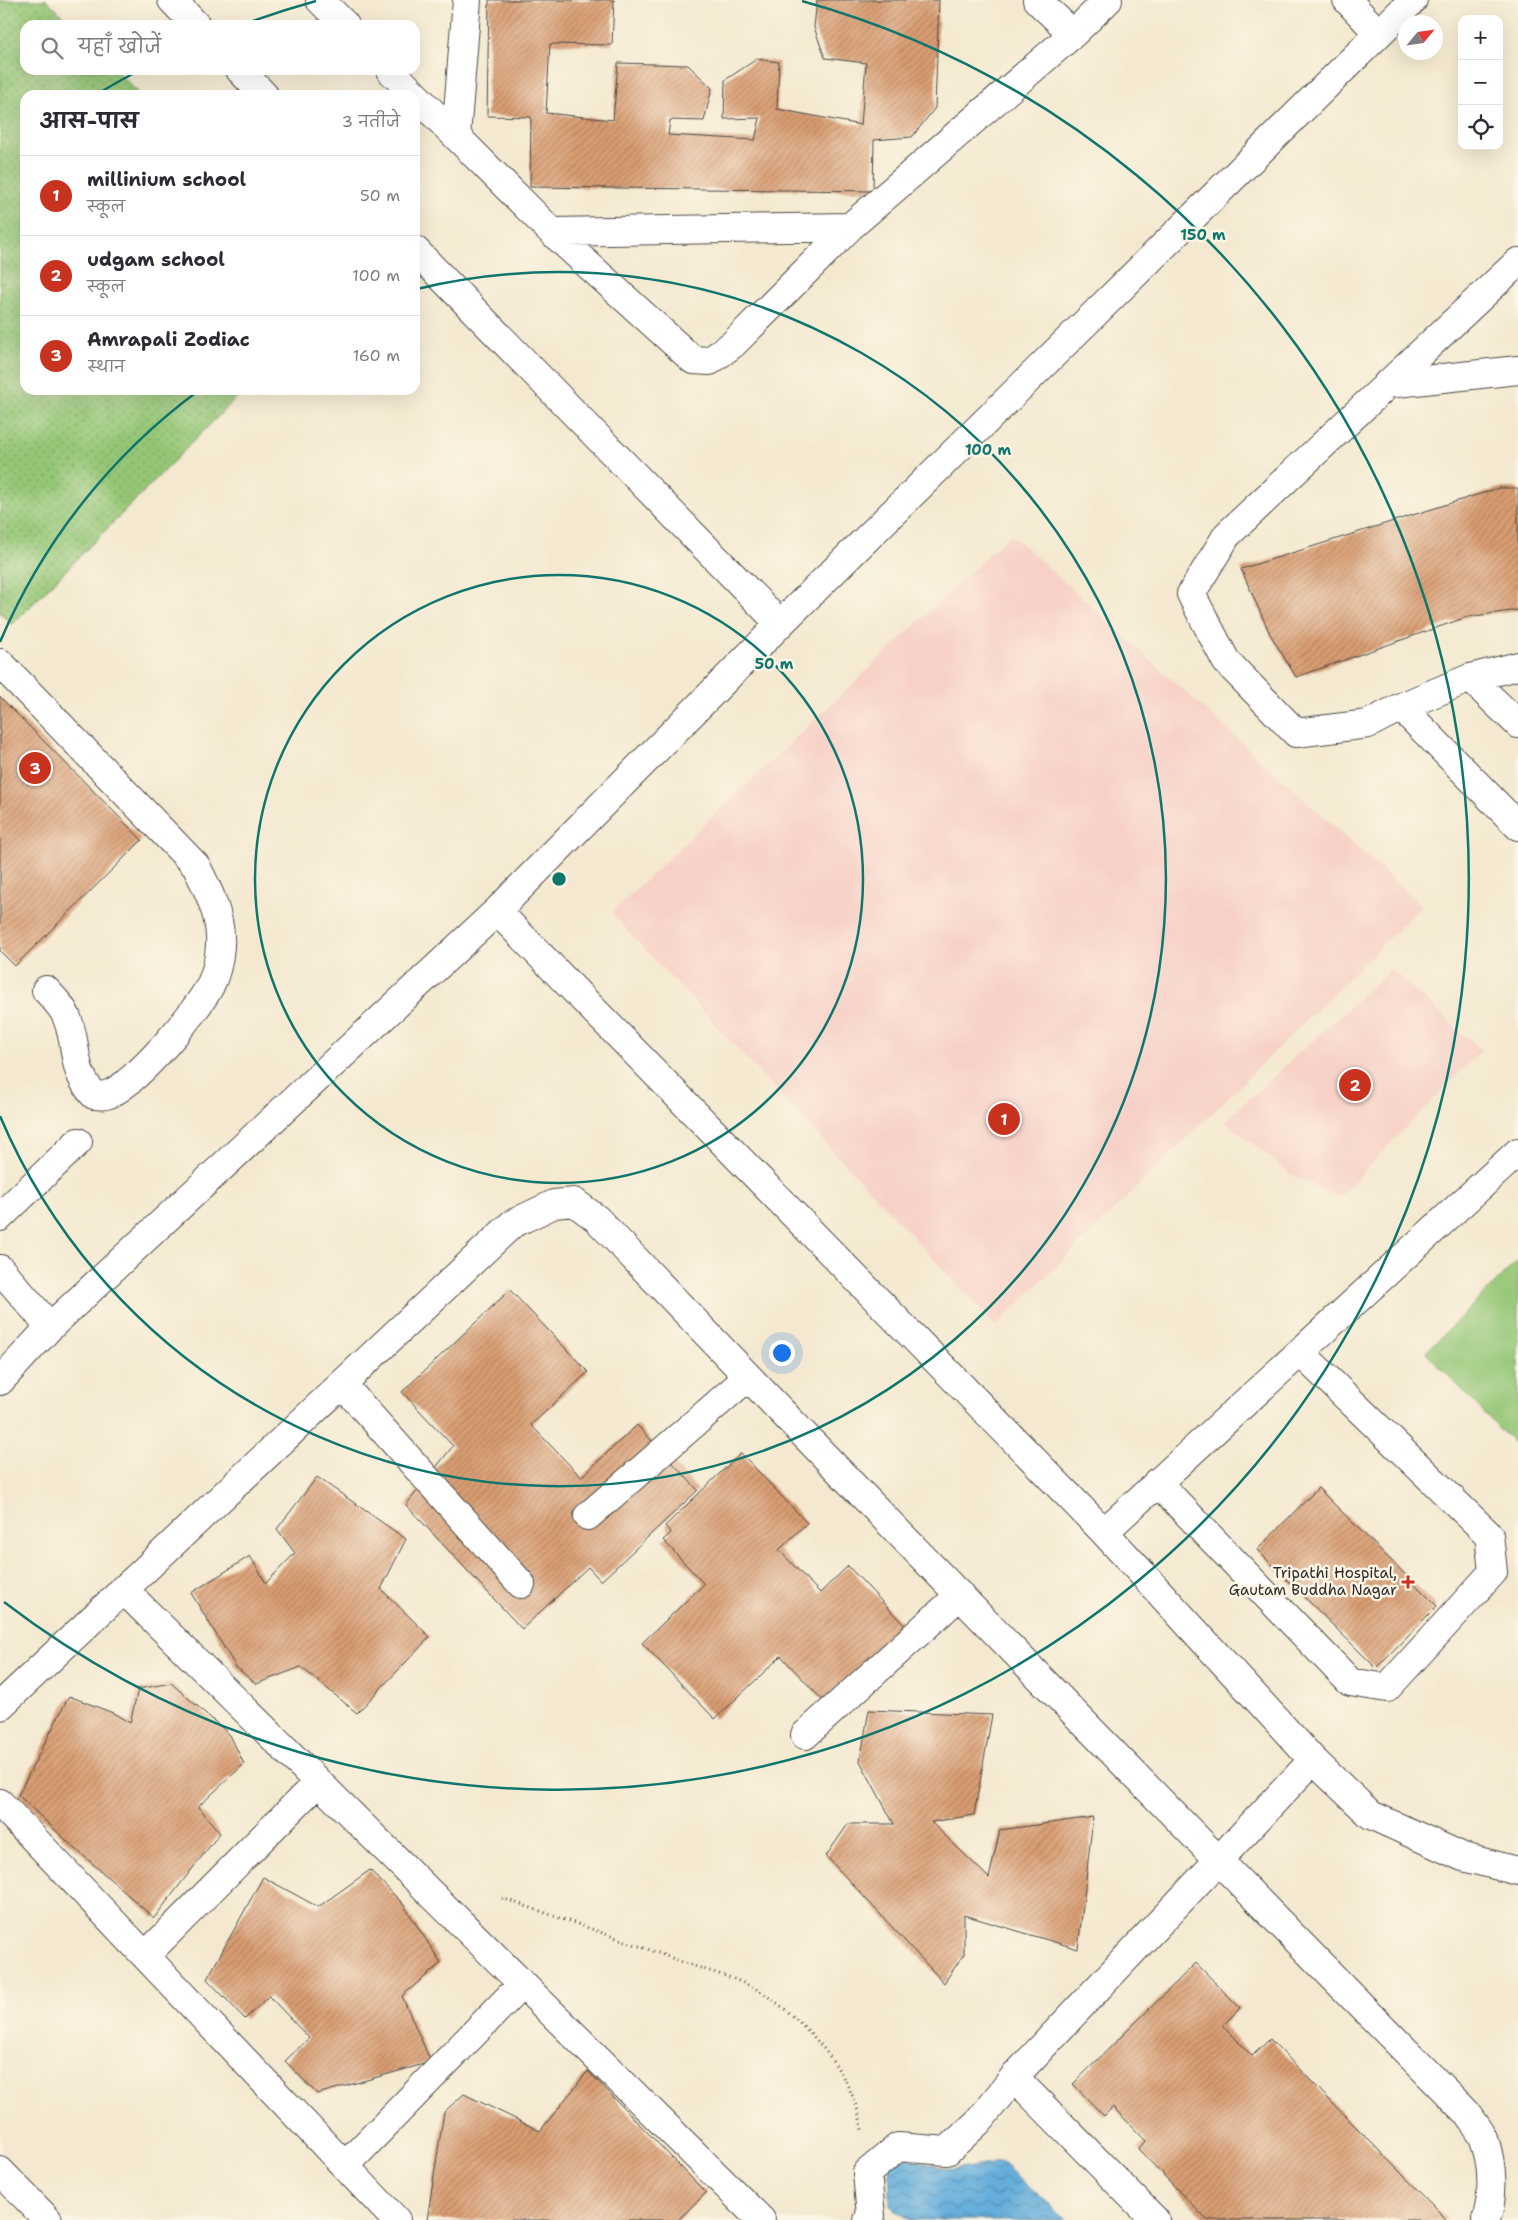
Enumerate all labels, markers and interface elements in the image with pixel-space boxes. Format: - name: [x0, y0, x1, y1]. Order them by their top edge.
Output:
- north arrow: [1398, 15, 1443, 60]
- map controls: [1458, 15, 1503, 150]
- button: +: [1458, 15, 1503, 60]
- search box: [20, 20, 420, 75]
- icon: search: [38, 34, 66, 62]
- text: यहाँ खोजें: [78, 34, 161, 59]
- button: −: [1458, 60, 1503, 105]
- button: locate: [1458, 105, 1503, 150]
- text: आस-पास: [40, 107, 138, 135]
- text: 3 नतीजे: [342, 111, 400, 132]
- text: millinium school: [87, 167, 246, 192]
- text: 1: [52, 185, 60, 206]
- text: 50 m: [360, 185, 400, 206]
- text: स्कूल: [87, 196, 125, 217]
- text: 150 m: [1180, 225, 1226, 245]
- text: udgam school: [87, 247, 225, 272]
- text: 2: [50, 265, 62, 286]
- text: 100 m: [352, 265, 400, 286]
- text: स्कूल: [87, 276, 125, 297]
- text: Amrapali Zodiac: [87, 327, 250, 352]
- text: 3: [50, 345, 62, 366]
- text: 160 m: [353, 345, 400, 366]
- text: स्थान: [87, 356, 125, 377]
- text: 100 m: [965, 440, 1011, 460]
- text: 50 m: [755, 654, 794, 674]
- pin: 3: [19, 749, 51, 787]
- centre of rings: [550, 870, 568, 888]
- pin: 2: [1339, 1066, 1371, 1104]
- pin: 1: [988, 1100, 1020, 1138]
- your location: [769, 1340, 795, 1366]
- place label: Tripathi Hospital, Gautam Buddha Nagar: [1229, 1563, 1397, 1600]
- marker: Tripathi Hospital, Gautam Buddha Nagar: [1401, 1575, 1415, 1589]

